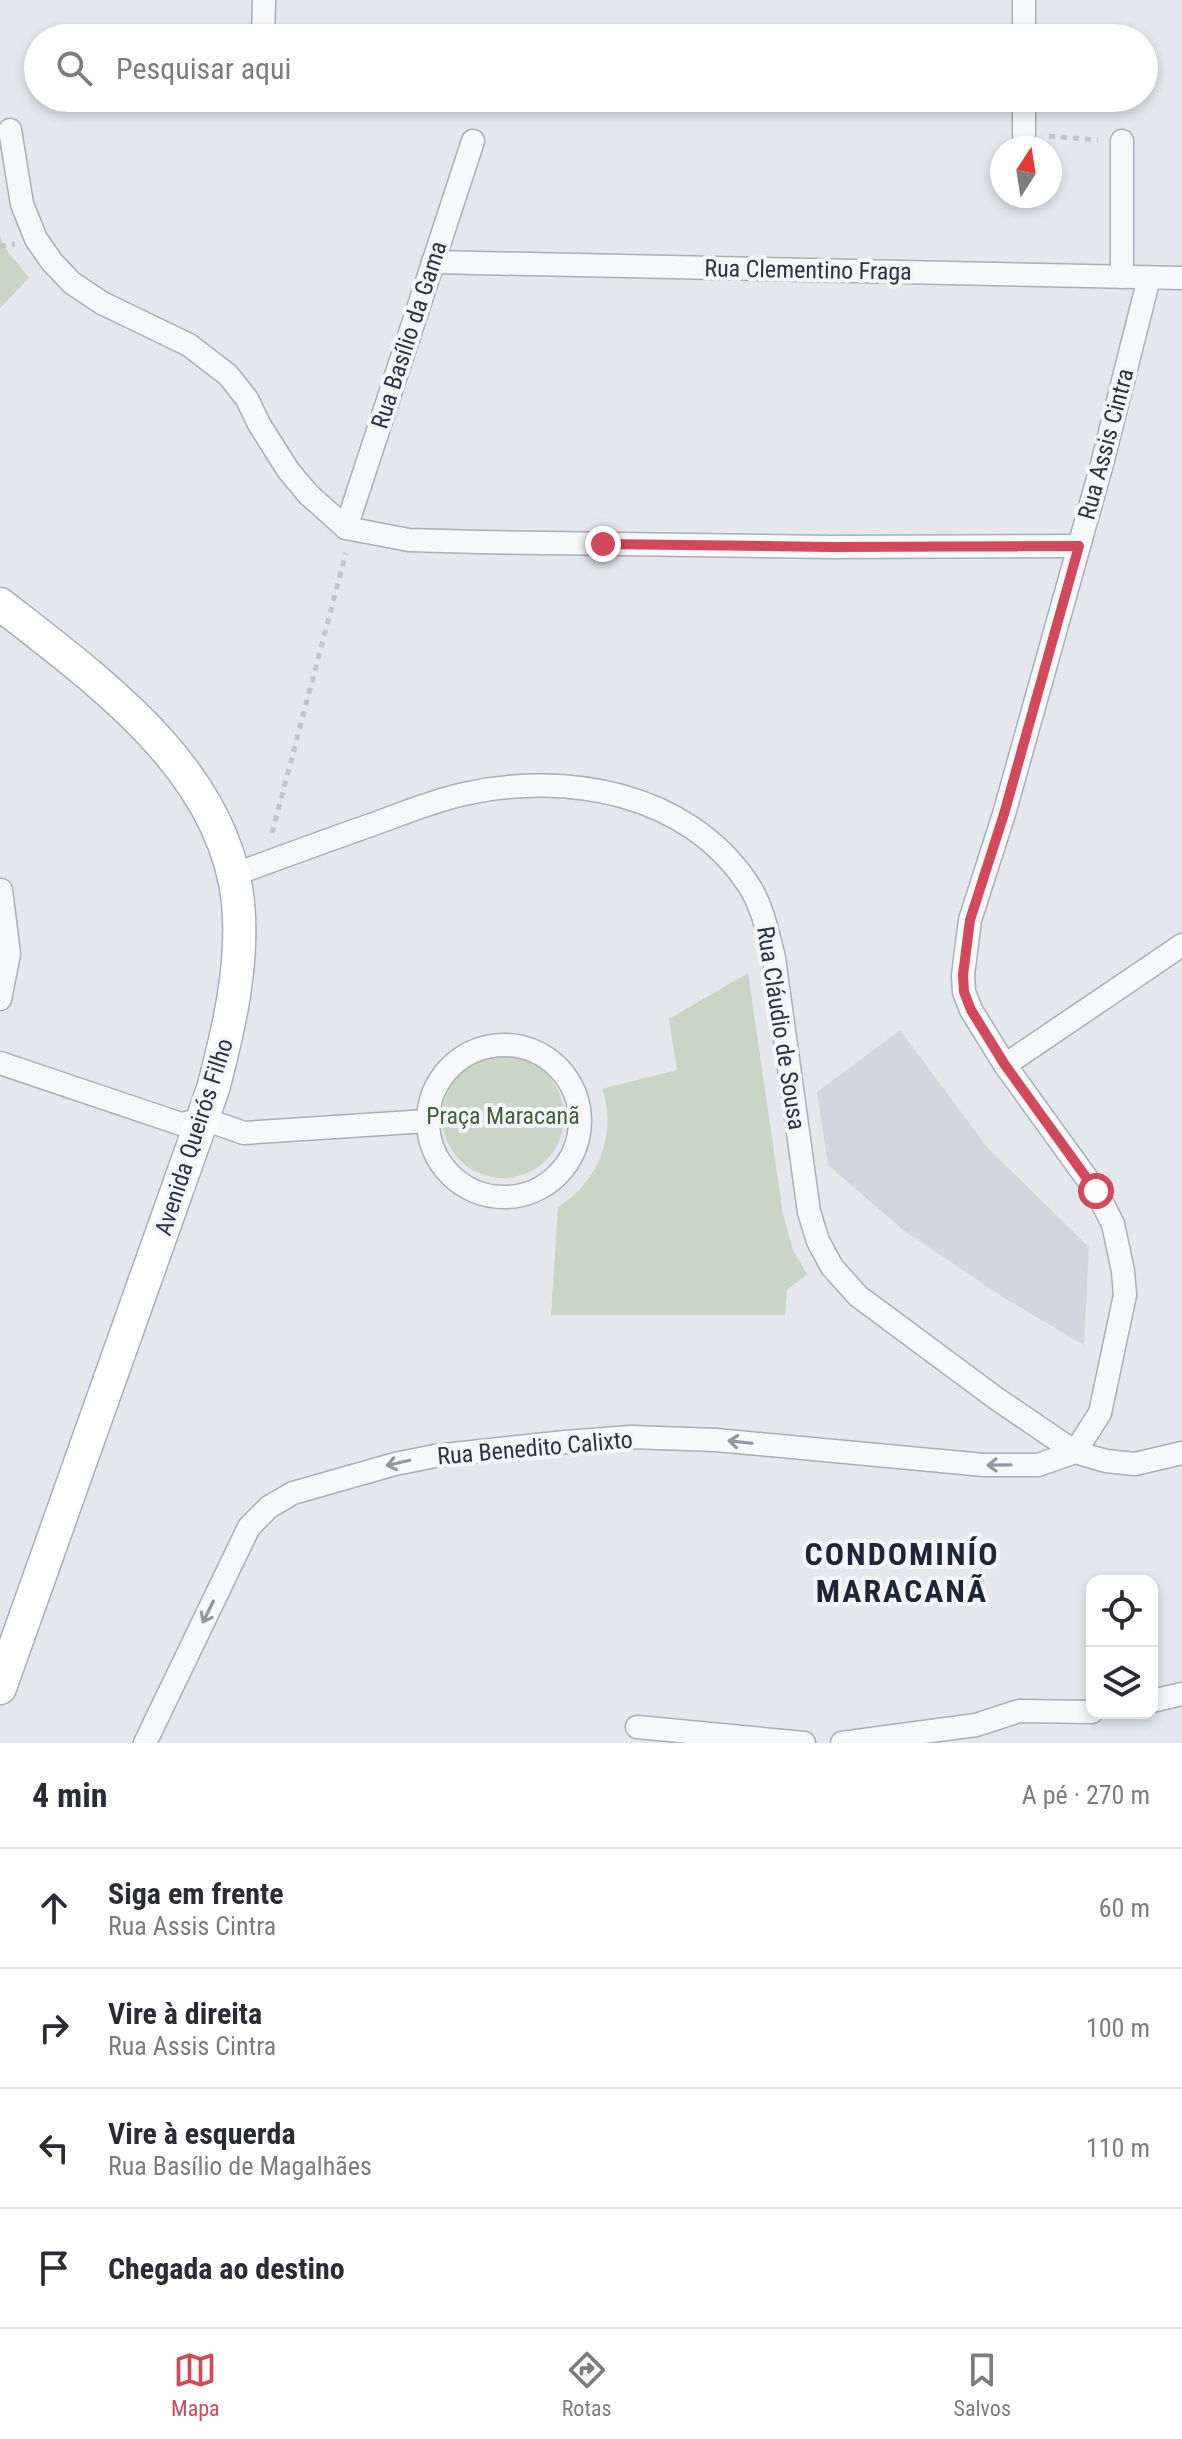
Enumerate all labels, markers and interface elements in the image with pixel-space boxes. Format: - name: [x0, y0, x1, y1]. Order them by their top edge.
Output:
- search box: [24, 24, 1158, 112]
- icon: search: [52, 46, 96, 90]
- text: Pesquisar aqui: [116, 51, 291, 86]
- north arrow: [990, 136, 1062, 208]
- street label: Rua Basílio da Gama: [366, 238, 452, 432]
- street label: Rua Clementino Fraga: [704, 254, 912, 286]
- street label: Rua Assis Cintra: [1072, 365, 1140, 523]
- route end: [585, 526, 621, 562]
- street label: Rua Cláudio de Sousa: [751, 924, 811, 1132]
- street label: Avenida Queirós Filho: [149, 1035, 239, 1239]
- park label: Praça Maracanã: [426, 1102, 580, 1130]
- route start: [1078, 1173, 1114, 1209]
- street label: Rua Benedito Calixto: [436, 1426, 634, 1470]
- one-way arrow: [727, 1434, 754, 1449]
- one-way arrow: [386, 1457, 411, 1472]
- one-way arrow: [986, 1457, 1013, 1473]
- district label: CONDOMINÍO MARACANÃ: [805, 1535, 999, 1610]
- map controls: [1086, 1575, 1158, 1719]
- button: locate: [1086, 1575, 1158, 1647]
- one-way arrow: [200, 1600, 215, 1624]
- button: layers: [1086, 1647, 1158, 1719]
- text: 4 min: [32, 1775, 108, 1815]
- text: A pé · 270 m: [1022, 1780, 1150, 1810]
- text: Siga em frente: [108, 1876, 284, 1911]
- icon: ahead: [32, 1886, 76, 1930]
- text: 60 m: [1099, 1893, 1150, 1923]
- text: Rua Assis Cintra: [108, 1911, 276, 1941]
- text: Vire à direita: [108, 1996, 262, 2031]
- icon: right: [32, 2006, 76, 2050]
- text: 100 m: [1086, 2013, 1150, 2043]
- text: Rua Assis Cintra: [108, 2031, 276, 2061]
- text: Vire à esquerda: [108, 2116, 296, 2151]
- icon: left: [32, 2126, 76, 2170]
- text: 110 m: [1086, 2133, 1150, 2163]
- text: Rua Basílio de Magalhães: [108, 2151, 372, 2181]
- icon: arrive: [32, 2246, 76, 2290]
- text: Chegada ao destino: [108, 2251, 345, 2286]
- tab: Mapa: [171, 2348, 220, 2421]
- tab: Rotas: [562, 2348, 612, 2421]
- tab: Salvos: [954, 2348, 1011, 2421]

